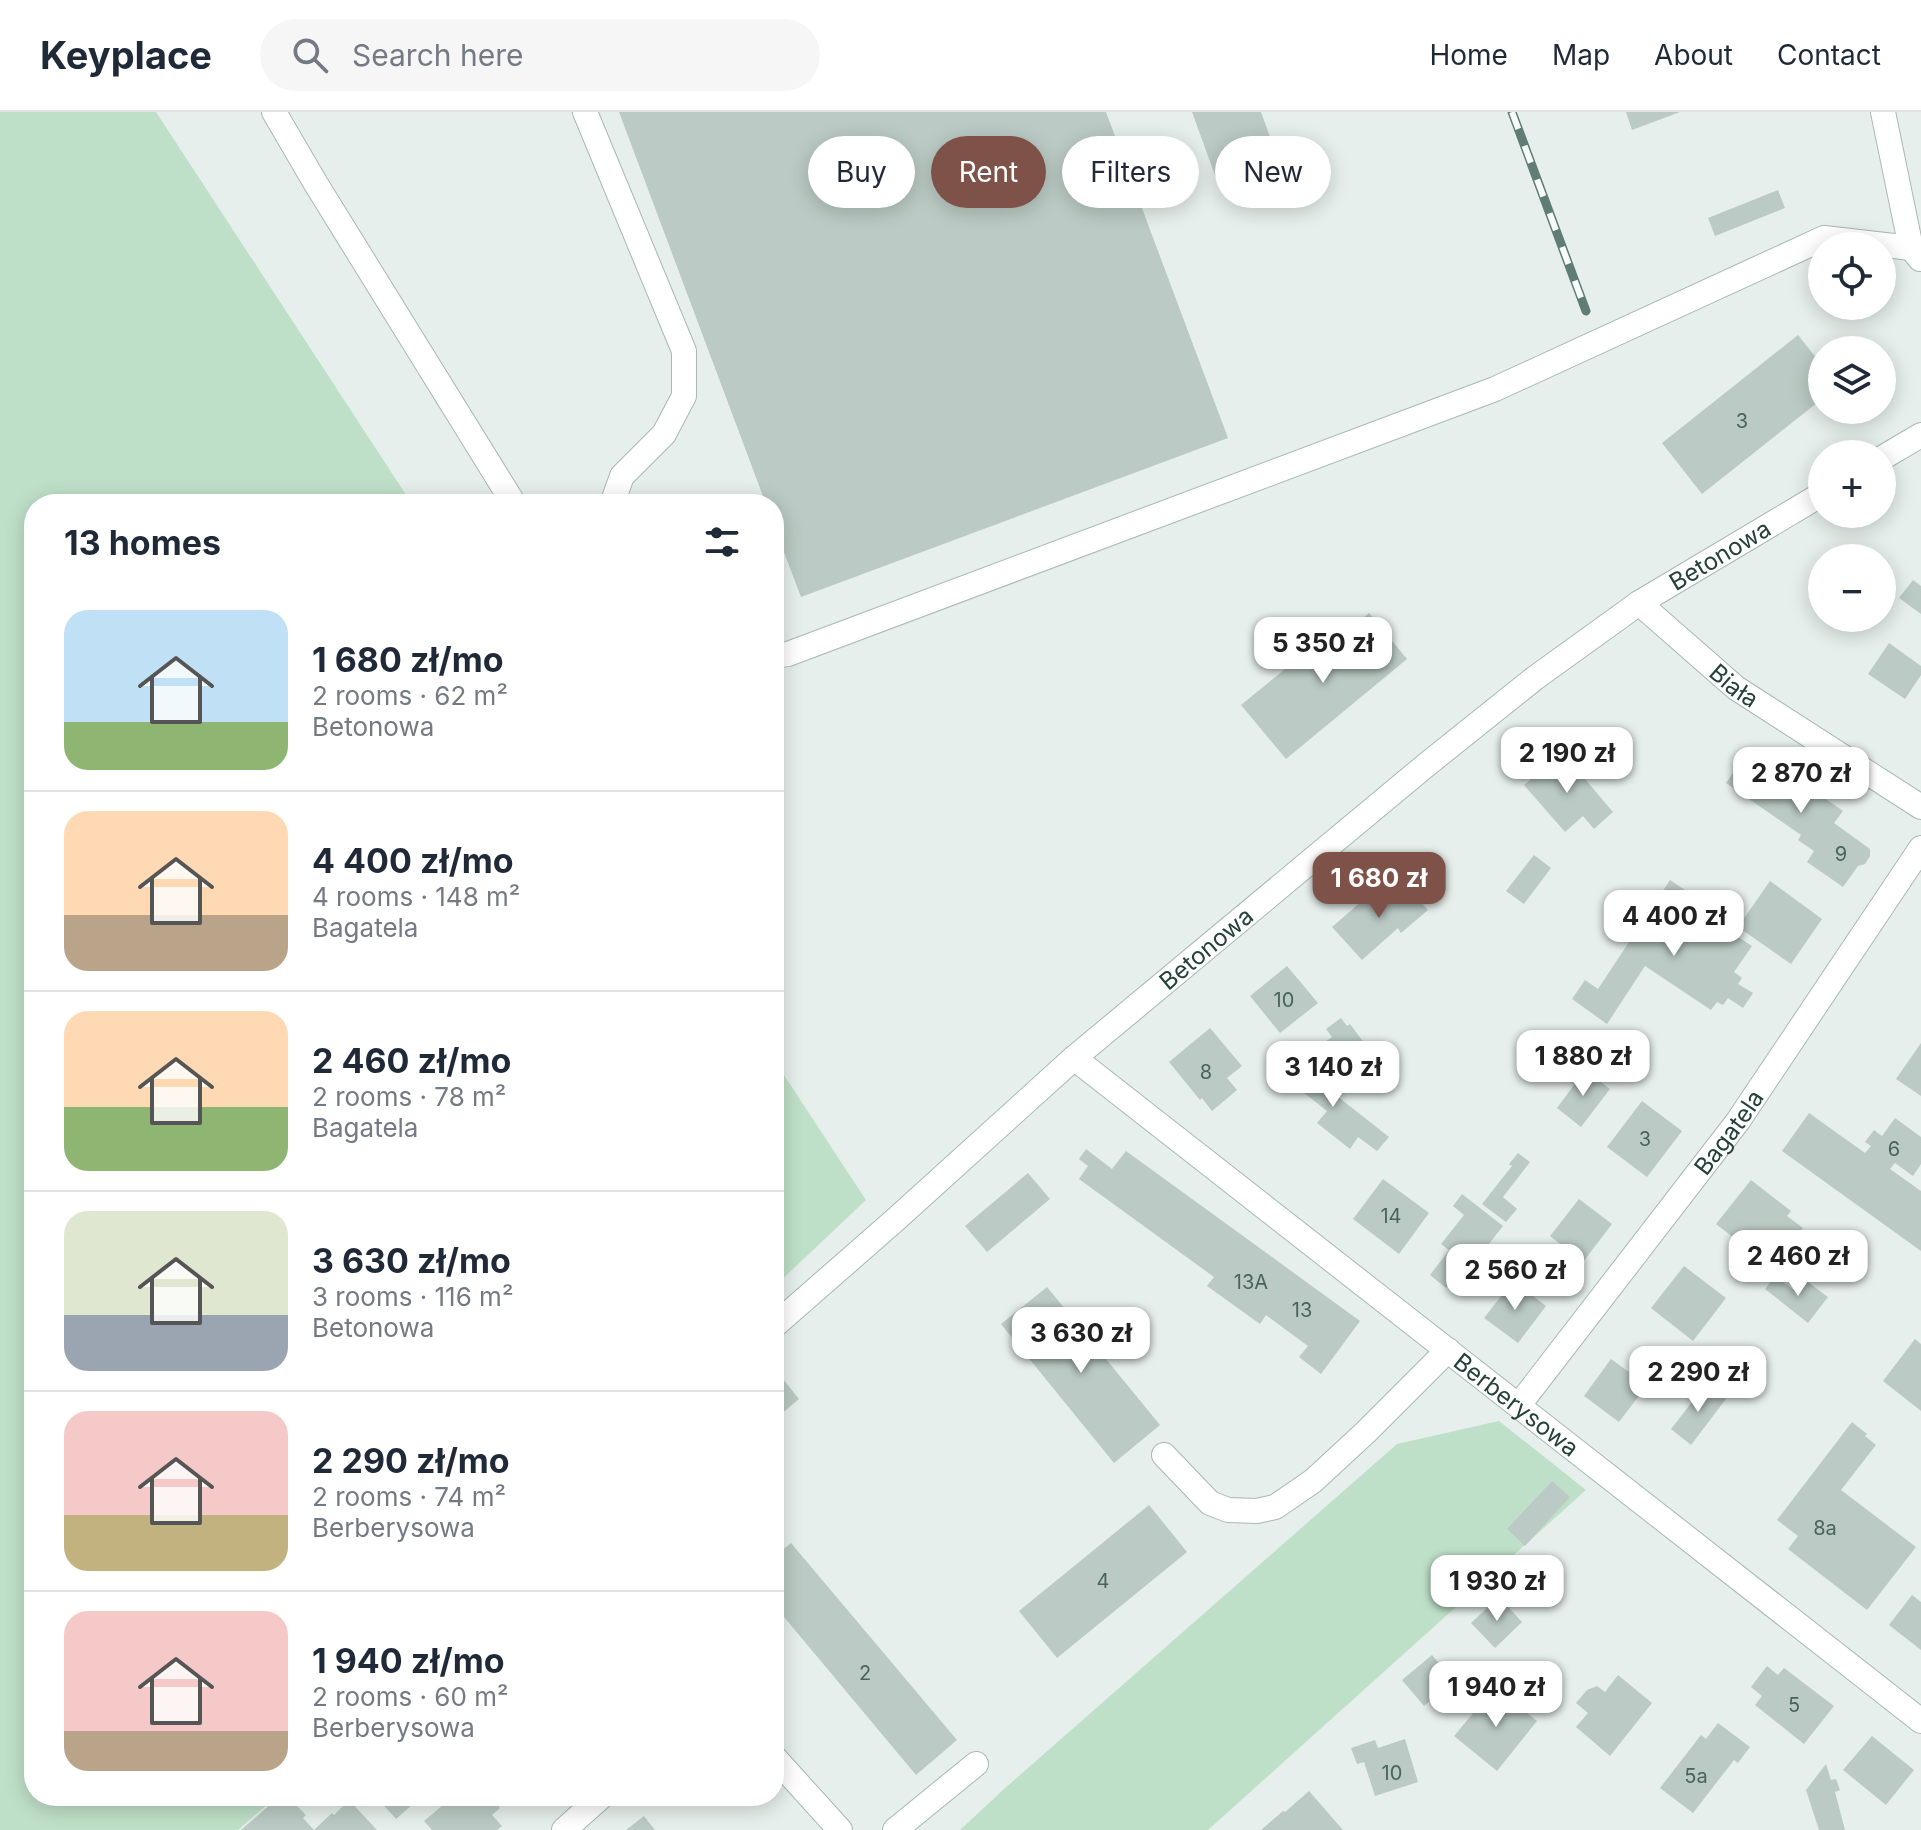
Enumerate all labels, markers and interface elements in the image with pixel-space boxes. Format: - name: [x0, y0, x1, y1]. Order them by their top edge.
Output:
- search box: [260, 19, 820, 91]
- text: Keyplace: [40, 32, 212, 78]
- icon: search: [288, 33, 332, 77]
- text: Search here: [352, 37, 523, 73]
- text: Home: [1429, 38, 1508, 72]
- text: Map: [1552, 38, 1610, 72]
- text: About: [1654, 38, 1733, 72]
- text: Contact: [1777, 38, 1881, 72]
- chip: Buy: [808, 136, 915, 208]
- chip: Rent: [931, 136, 1046, 208]
- chip: Filters: [1062, 136, 1199, 208]
- chip: New: [1215, 136, 1331, 208]
- map controls: [1808, 232, 1896, 632]
- button: locate: [1808, 232, 1896, 320]
- button: layers: [1808, 336, 1896, 424]
- house number: 3: [1736, 409, 1748, 433]
- button: +: [1808, 440, 1896, 528]
- street label: Betonowa: [1664, 514, 1776, 596]
- icon: filters: [700, 520, 744, 564]
- text: 13 homes: [64, 522, 221, 563]
- button: −: [1808, 544, 1896, 632]
- pin: 5 350 zł: [1240, 617, 1406, 685]
- text: 5 350 zł: [1272, 627, 1374, 658]
- text: 1 680 zł/mo: [312, 639, 504, 680]
- icon: home: [128, 642, 224, 738]
- street label: Biała: [1704, 657, 1764, 713]
- text: 2 rooms · 62 m²: [312, 680, 508, 711]
- text: Betonowa: [312, 711, 434, 742]
- pin: 2 190 zł: [1484, 727, 1650, 795]
- text: 2 190 zł: [1519, 737, 1615, 768]
- pin: 2 870 zł: [1718, 747, 1884, 815]
- text: 2 870 zł: [1751, 757, 1851, 788]
- text: 4 400 zł/mo: [312, 840, 514, 881]
- house number: 9: [1835, 842, 1847, 866]
- icon: home: [128, 843, 224, 939]
- pin: 1 680 zł: [1296, 852, 1462, 920]
- text: 1 680 zł: [1331, 862, 1427, 893]
- text: 4 rooms · 148 m²: [312, 881, 520, 912]
- pin: 4 400 zł: [1591, 890, 1757, 958]
- text: 4 400 zł: [1622, 900, 1726, 931]
- street label: Betonowa: [1153, 901, 1259, 995]
- text: Bagatela: [312, 912, 418, 943]
- house number: 10: [1274, 988, 1294, 1012]
- pin: 1 880 zł: [1500, 1030, 1666, 1098]
- text: 2 460 zł/mo: [312, 1040, 511, 1081]
- text: 1 880 zł: [1535, 1040, 1631, 1071]
- pin: 3 140 zł: [1250, 1041, 1416, 1109]
- icon: home: [128, 1043, 224, 1139]
- text: 3 140 zł: [1284, 1051, 1382, 1082]
- house number: 8: [1200, 1060, 1212, 1084]
- text: 2 rooms · 78 m²: [312, 1081, 506, 1112]
- street label: Bagatela: [1688, 1084, 1769, 1180]
- text: Bagatela: [312, 1112, 418, 1143]
- house number: 3: [1639, 1127, 1651, 1151]
- house number: 6: [1888, 1137, 1900, 1161]
- house number: 14: [1380, 1204, 1402, 1228]
- pin: 2 460 zł: [1715, 1230, 1881, 1298]
- text: 3 630 zł/mo: [312, 1240, 511, 1281]
- text: 2 460 zł: [1747, 1240, 1849, 1271]
- icon: home: [128, 1243, 224, 1339]
- pin: 2 560 zł: [1432, 1244, 1598, 1312]
- text: 2 560 zł: [1464, 1254, 1566, 1285]
- house number: 13A: [1234, 1270, 1268, 1294]
- text: 3 rooms · 116 m²: [312, 1281, 513, 1312]
- house number: 13: [1292, 1298, 1312, 1322]
- pin: 3 630 zł: [998, 1307, 1164, 1375]
- text: Betonowa: [312, 1312, 434, 1343]
- text: 3 630 zł: [1030, 1317, 1132, 1348]
- pin: 2 290 zł: [1615, 1346, 1781, 1414]
- street label: Berberysowa: [1448, 1347, 1585, 1462]
- text: 2 290 zł: [1647, 1356, 1749, 1387]
- text: 2 290 zł/mo: [312, 1440, 510, 1481]
- icon: home: [128, 1443, 224, 1539]
- text: 2 rooms · 74 m²: [312, 1481, 506, 1512]
- text: Berberysowa: [312, 1512, 475, 1543]
- house number: 8a: [1813, 1516, 1837, 1540]
- pin: 1 930 zł: [1414, 1555, 1580, 1623]
- text: 1 930 zł: [1449, 1565, 1545, 1596]
- house number: 4: [1097, 1569, 1109, 1593]
- text: 1 940 zł/mo: [312, 1640, 505, 1681]
- icon: home: [128, 1643, 224, 1739]
- house number: 2: [859, 1661, 871, 1685]
- pin: 1 940 zł: [1413, 1661, 1579, 1729]
- text: 1 940 zł: [1447, 1671, 1545, 1702]
- text: 2 rooms · 60 m²: [312, 1681, 508, 1712]
- house number: 5: [1788, 1693, 1800, 1717]
- text: Berberysowa: [312, 1712, 475, 1743]
- house number: 10: [1382, 1761, 1402, 1785]
- house number: 5a: [1684, 1764, 1708, 1788]

